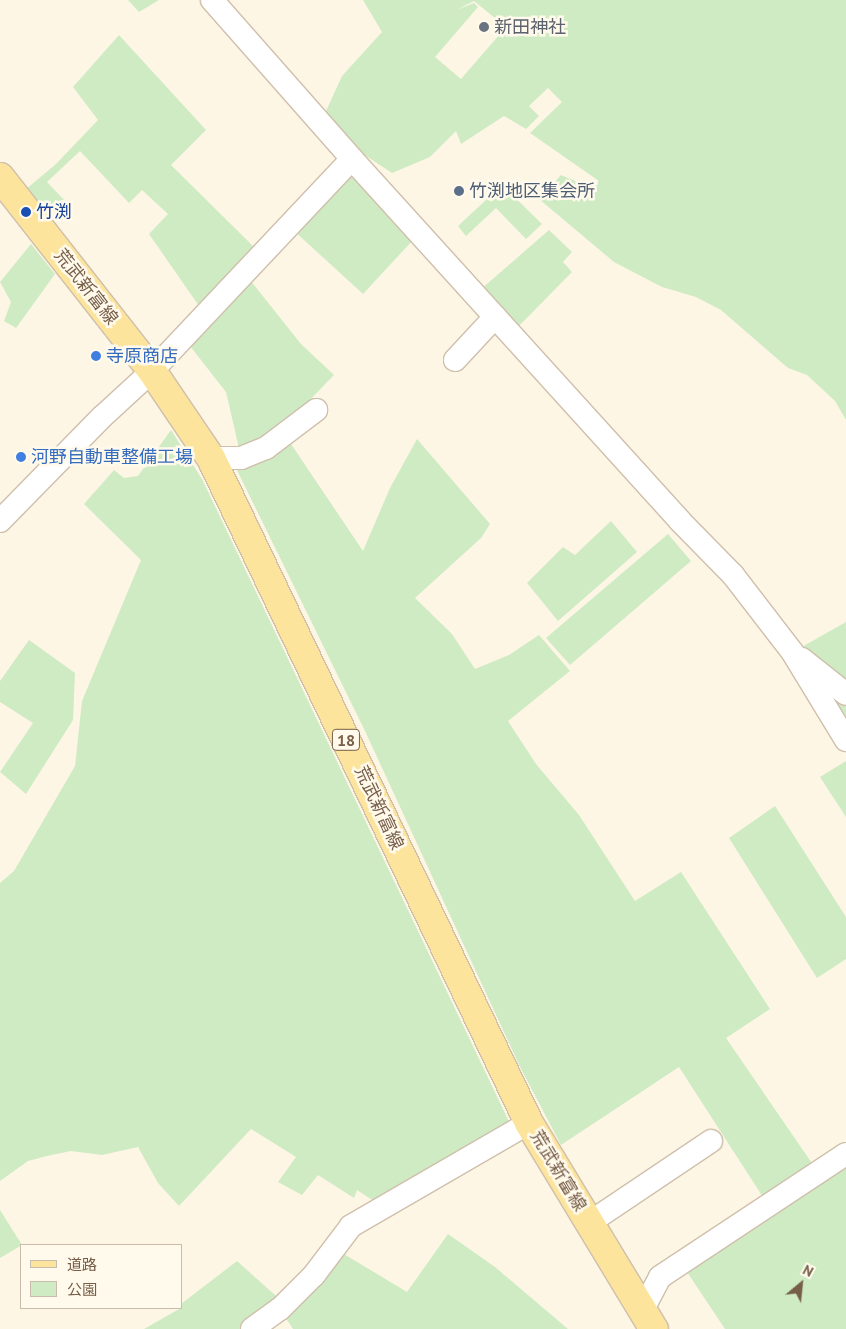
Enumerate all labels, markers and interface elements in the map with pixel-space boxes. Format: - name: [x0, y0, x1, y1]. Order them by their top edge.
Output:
- place label: 新田神社: [494, 16, 566, 38]
- marker: 新田神社: [478, 21, 490, 33]
- place label: 竹渕地区集会所: [469, 180, 595, 202]
- marker: 竹渕地区集会所: [453, 185, 465, 197]
- place label: 竹渕: [36, 201, 72, 223]
- marker: 竹渕: [20, 206, 32, 218]
- street label: 荒武新富線: [50, 245, 122, 329]
- place label: 寺原商店: [106, 345, 178, 367]
- marker: 寺原商店: [90, 350, 102, 362]
- place label: 河野自動車整備工場: [31, 446, 193, 468]
- marker: 河野自動車整備工場: [15, 451, 27, 463]
- road number: 18: [331, 726, 361, 754]
- street label: 荒武新富線: [350, 763, 408, 853]
- street label: 荒武新富線: [526, 1127, 590, 1215]
- legend: [20, 1244, 182, 1309]
- text: 道路: [67, 1255, 97, 1274]
- north arrow: [776, 1259, 826, 1309]
- text: N: [800, 1261, 816, 1281]
- text: 公園: [67, 1280, 97, 1299]

